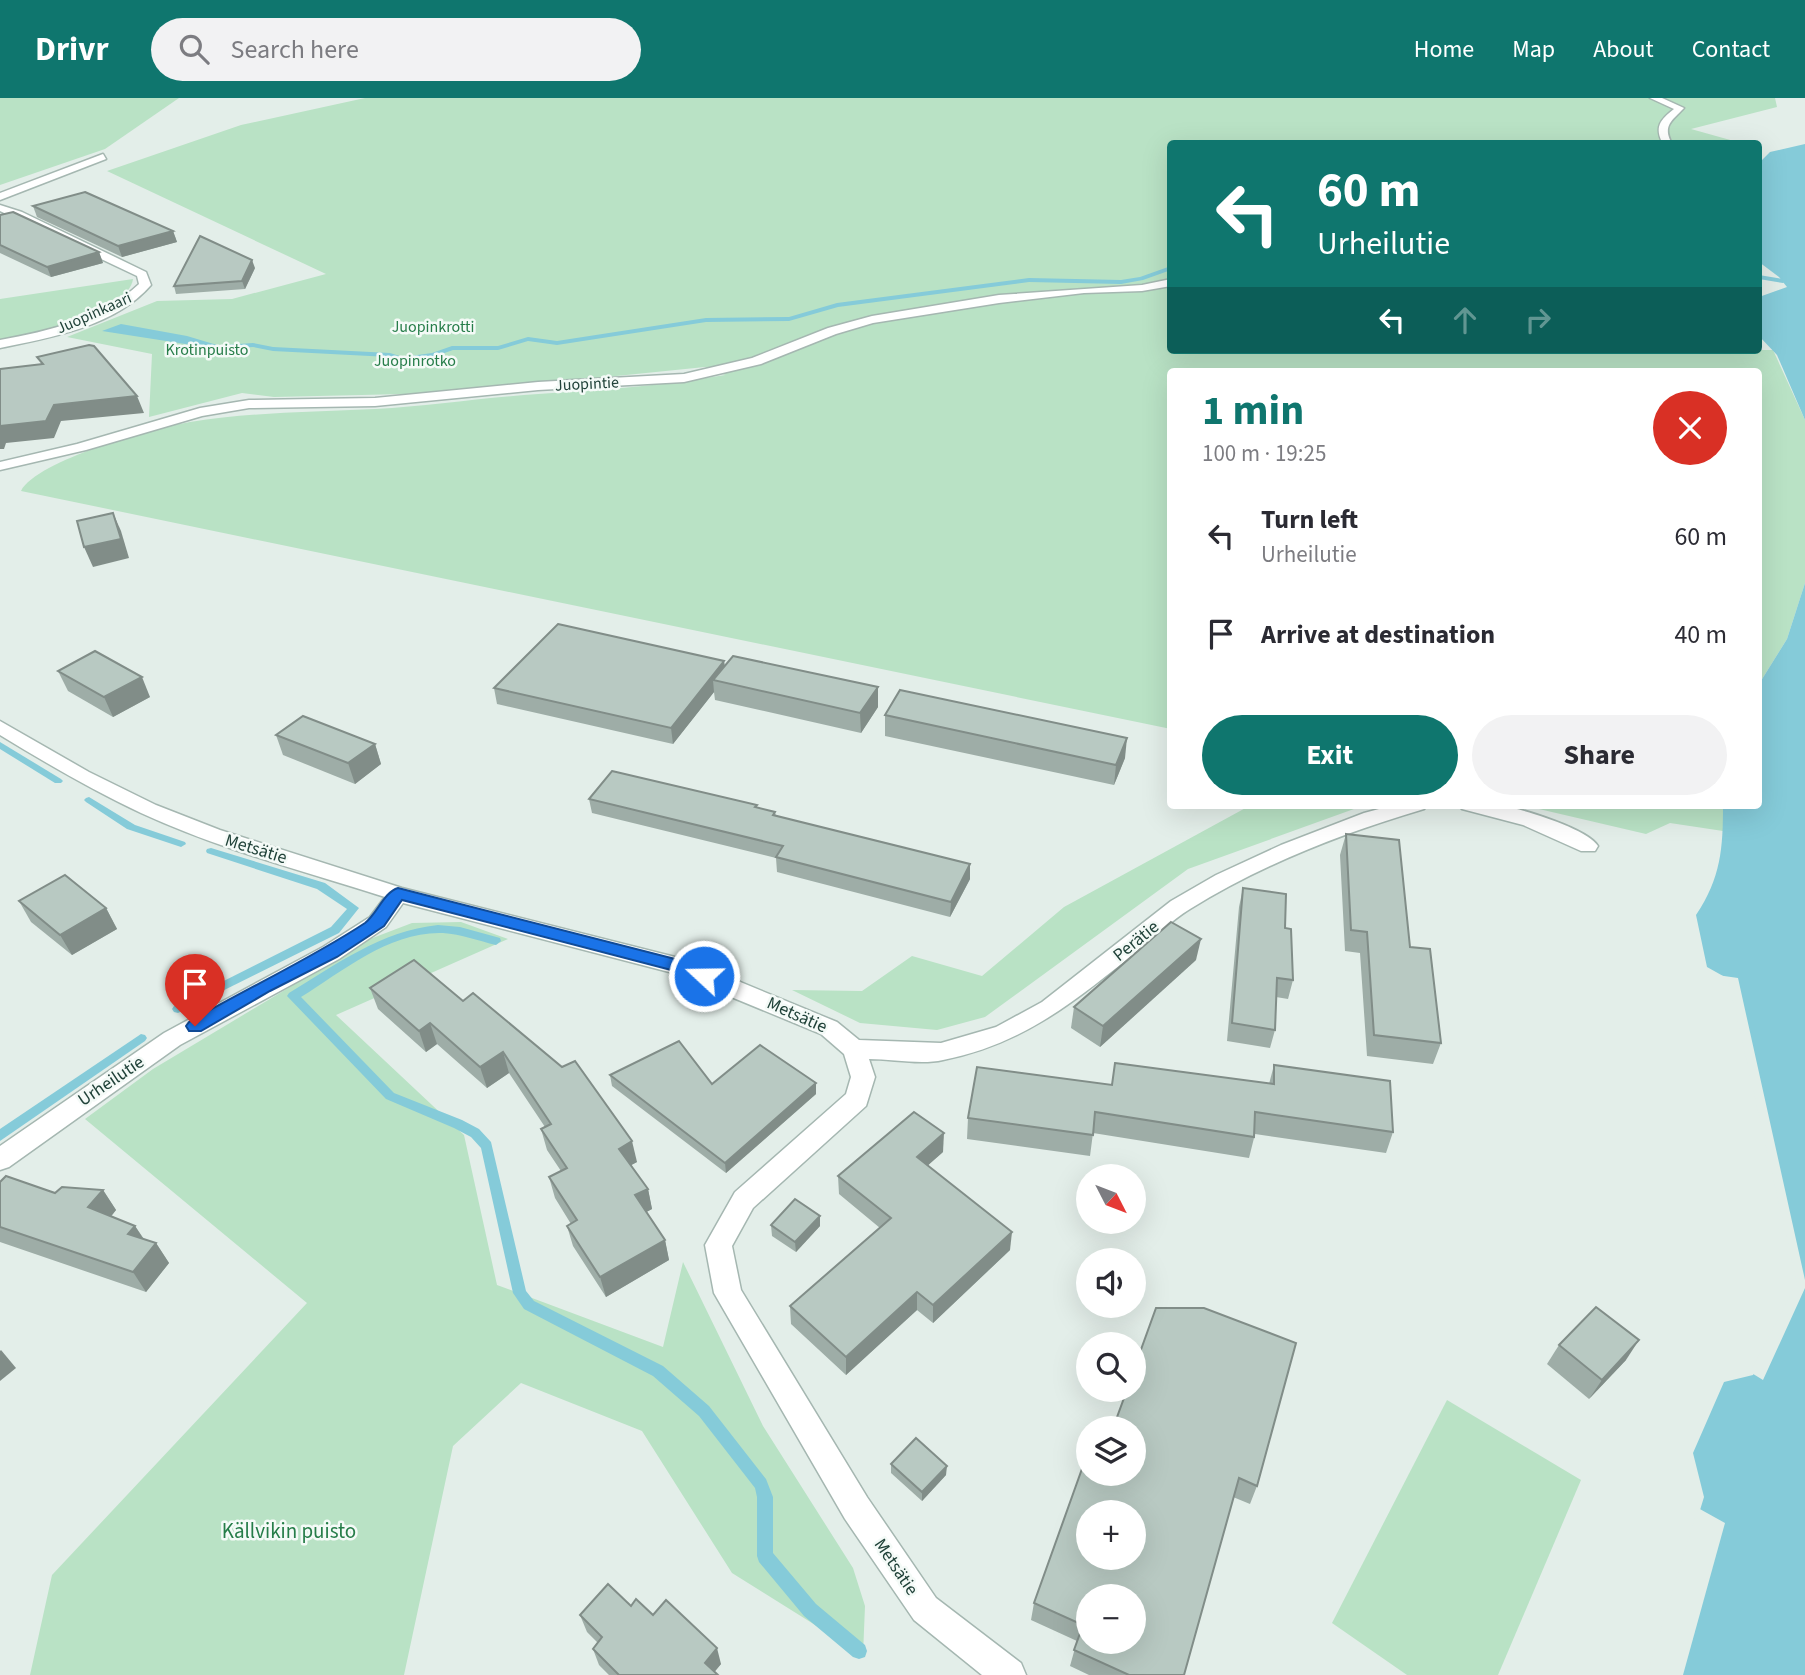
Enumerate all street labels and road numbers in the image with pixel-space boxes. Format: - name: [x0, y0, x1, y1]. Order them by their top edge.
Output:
- street label: Juopinkaari: [53, 287, 135, 339]
- street label: Juopintie: [555, 371, 620, 397]
- street label: Metsätie: [222, 828, 290, 870]
- street label: Perätie: [1108, 915, 1164, 967]
- street label: Metsätie: [763, 991, 831, 1039]
- street label: Urheilutie: [73, 1050, 149, 1112]
- street label: Metsätie: [868, 1534, 924, 1600]

